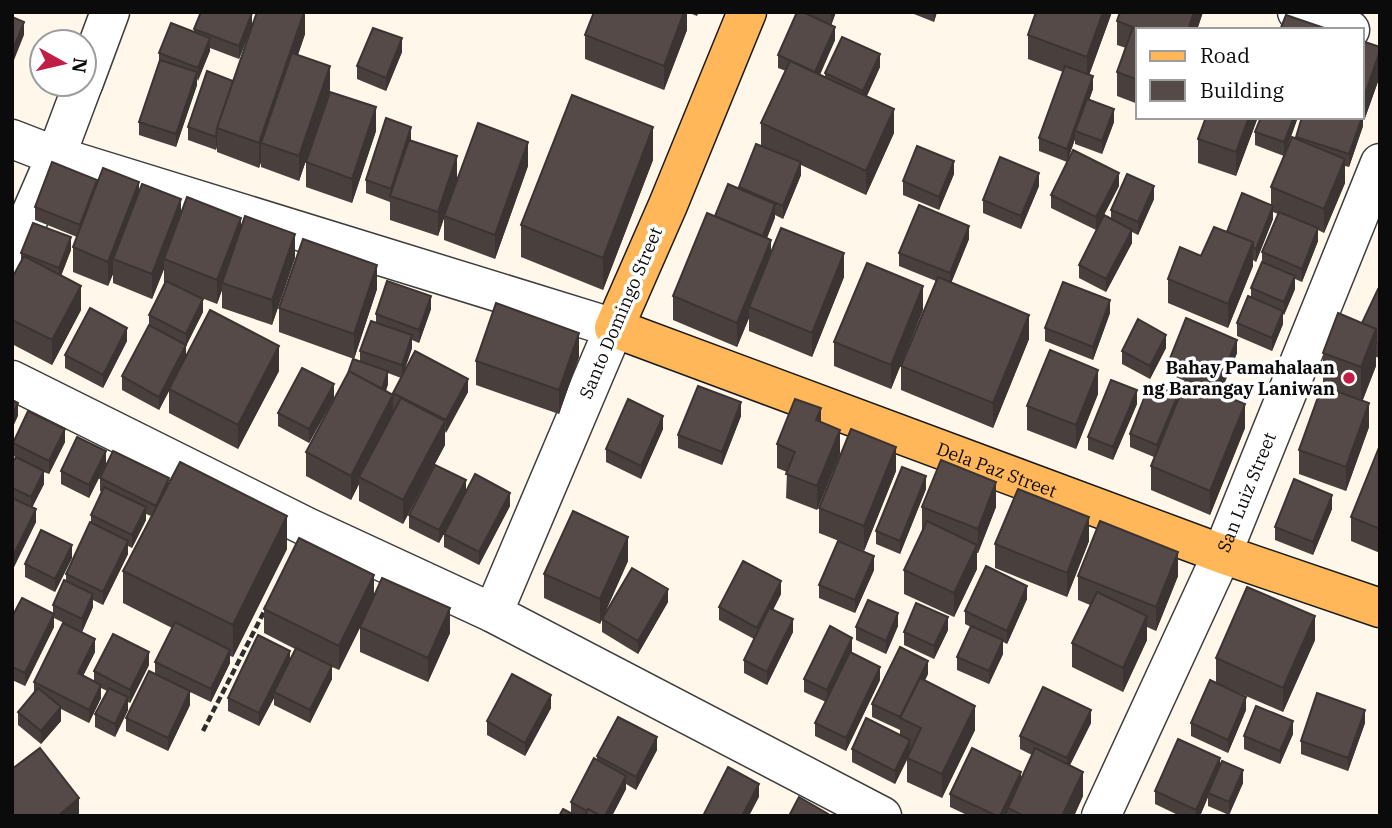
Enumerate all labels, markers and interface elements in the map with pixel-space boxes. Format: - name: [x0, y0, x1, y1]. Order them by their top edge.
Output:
- north arrow: [28, 28, 98, 98]
- legend: [1136, 28, 1364, 119]
- text: Road: [1200, 41, 1250, 69]
- text: N: [67, 56, 93, 74]
- text: Building: [1200, 76, 1285, 104]
- street label: Santo Domingo Street: [574, 223, 667, 402]
- place label: Bahay Pamahalaan ng Barangay Laniwan: [1142, 356, 1335, 400]
- marker: Bahay Pamahalaan ng Barangay Laniwan: [1341, 370, 1357, 386]
- street label: San Luiz Street: [1212, 429, 1281, 556]
- street label: Dela Paz Street: [933, 437, 1060, 503]

